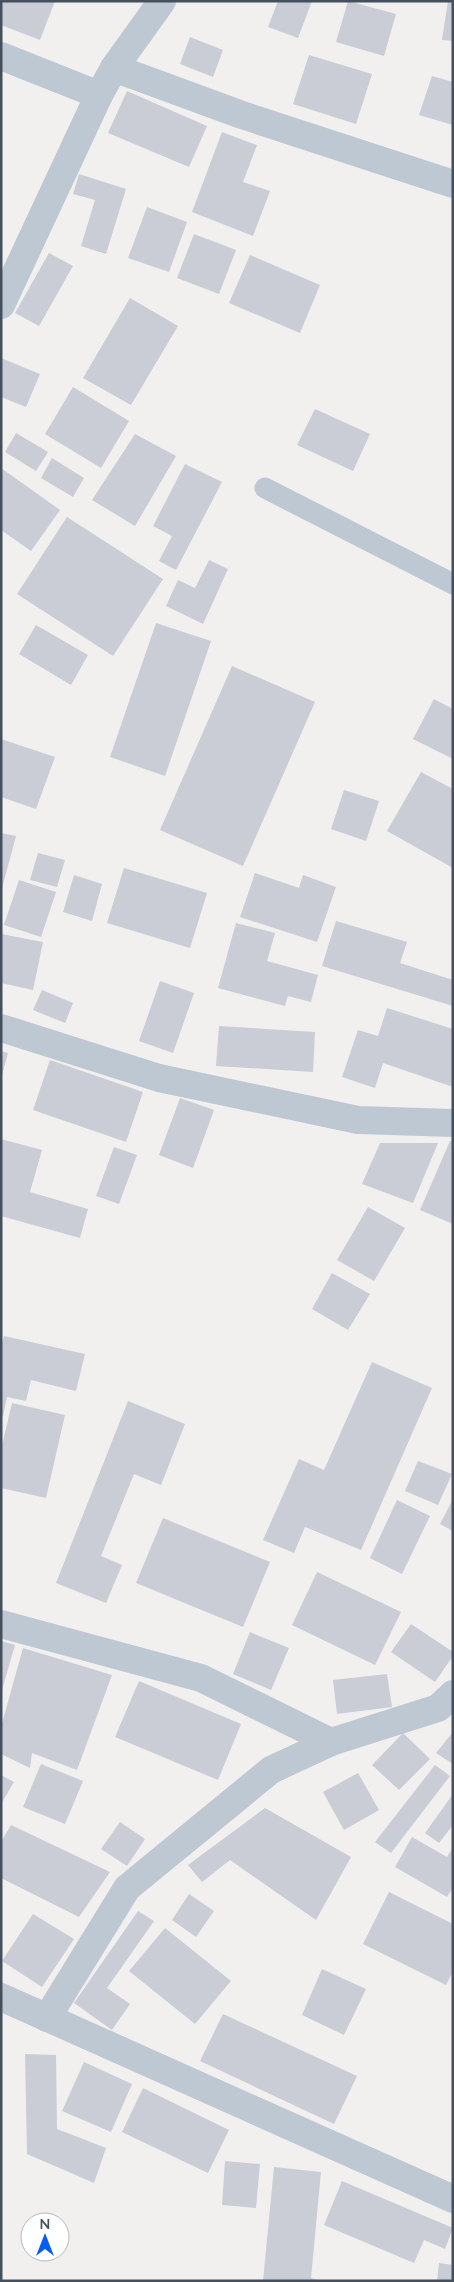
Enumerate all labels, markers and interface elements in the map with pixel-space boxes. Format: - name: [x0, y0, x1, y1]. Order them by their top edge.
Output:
- north arrow: [20, 2212, 70, 2262]
- text: N: [40, 2215, 50, 2232]

